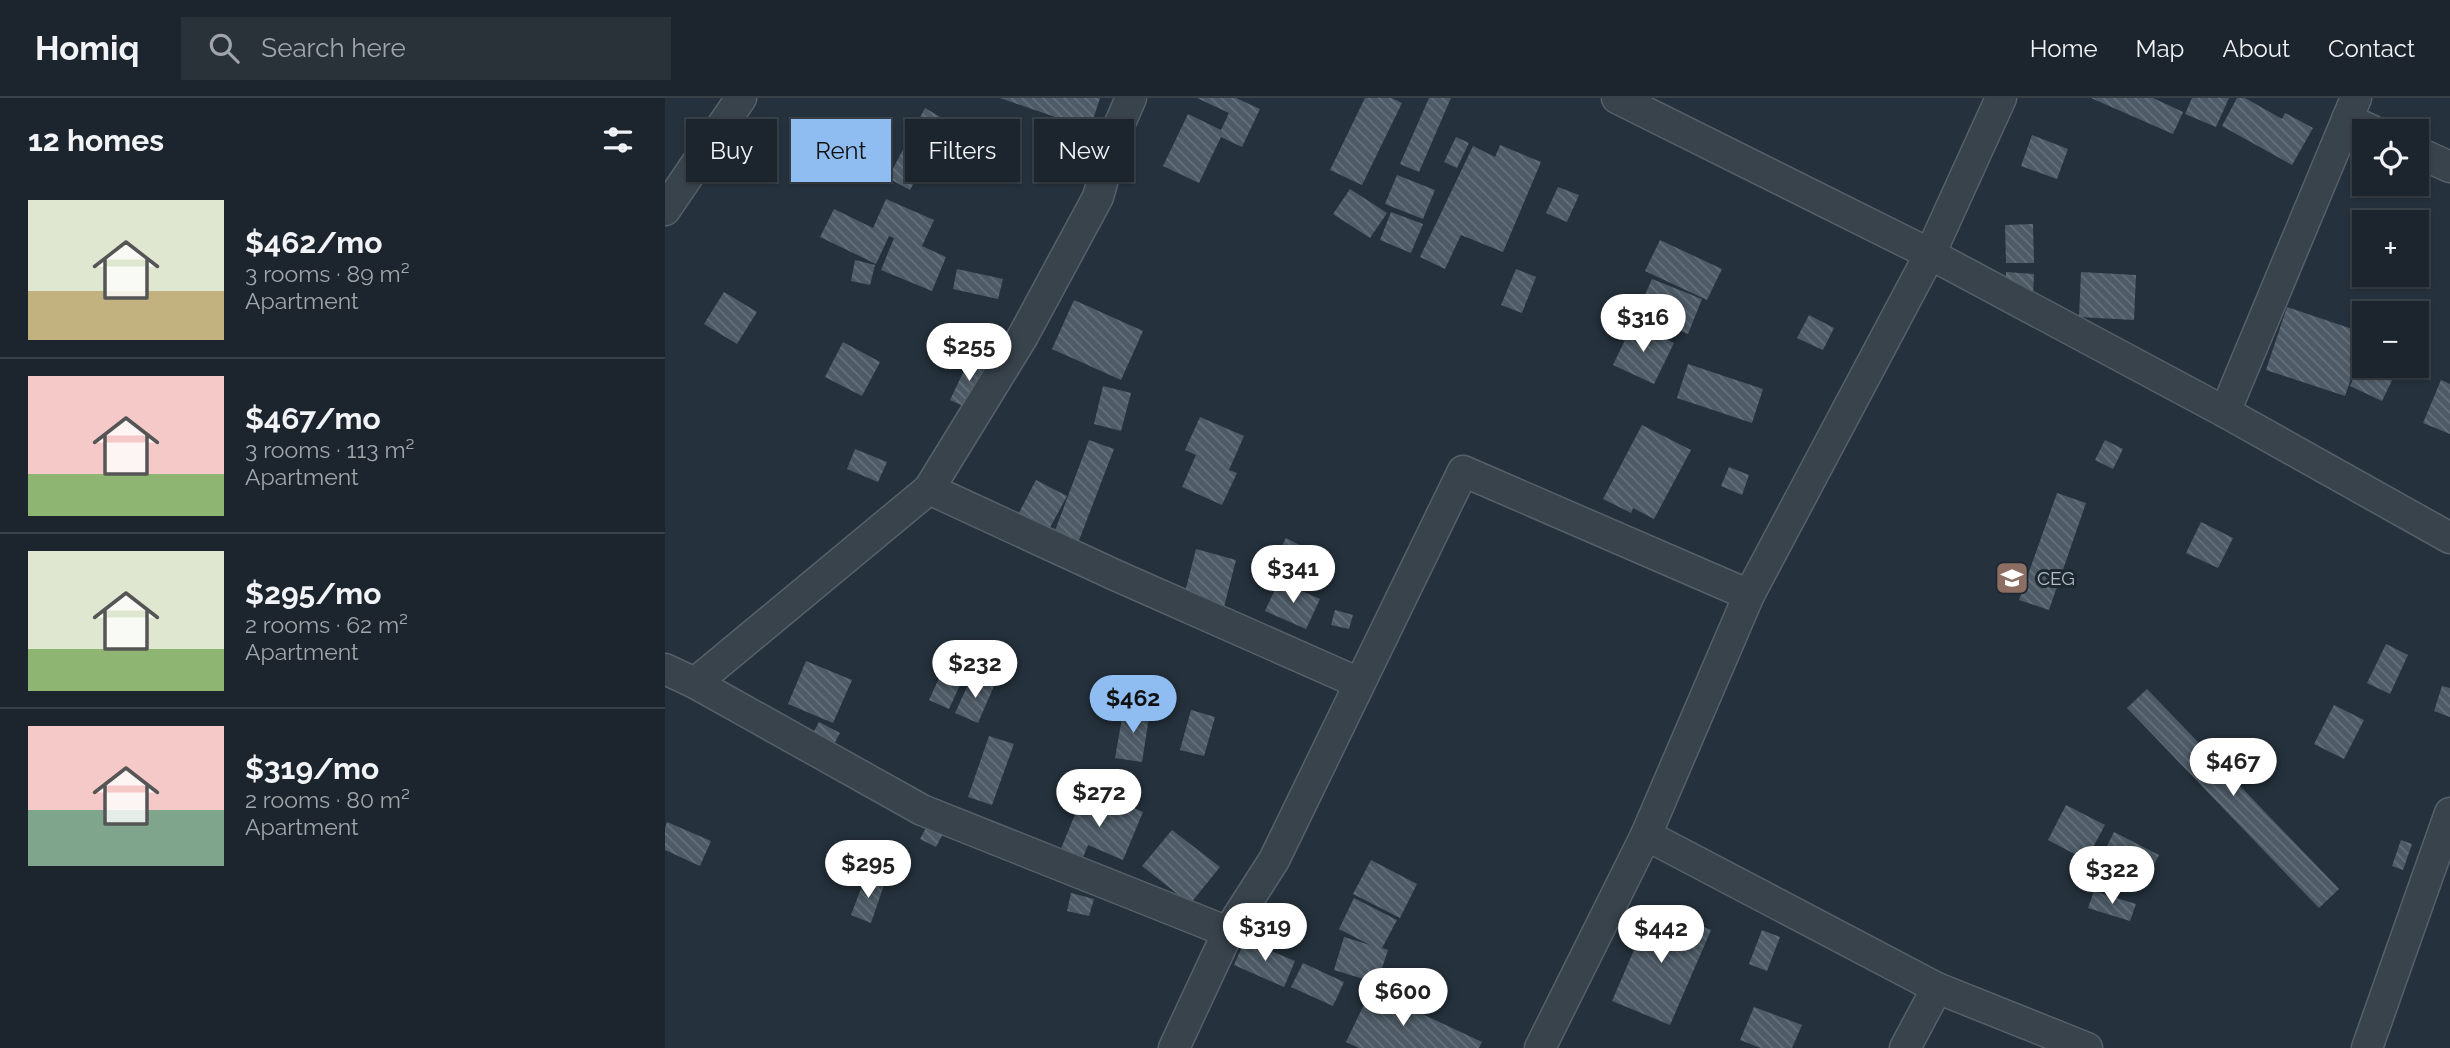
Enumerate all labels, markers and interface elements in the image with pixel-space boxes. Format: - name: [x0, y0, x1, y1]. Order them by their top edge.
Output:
- search box: [181, 17, 671, 80]
- text: Homiq: [35, 29, 139, 68]
- icon: search: [205, 29, 243, 67]
- text: Search here: [261, 33, 406, 63]
- text: Home: [2030, 34, 2098, 63]
- text: Map: [2136, 34, 2184, 63]
- text: About: [2222, 34, 2290, 63]
- text: Contact: [2328, 34, 2415, 63]
- chip: Buy: [686, 119, 777, 182]
- chip: Rent: [791, 119, 891, 182]
- chip: Filters: [905, 119, 1020, 182]
- chip: New: [1034, 119, 1134, 182]
- map controls: [2352, 119, 2429, 378]
- button: locate: [2352, 119, 2429, 196]
- icon: filters: [599, 121, 637, 159]
- text: 12 homes: [28, 123, 164, 158]
- button: +: [2352, 210, 2429, 287]
- text: $462/mo: [245, 225, 382, 260]
- icon: home: [84, 228, 168, 312]
- text: 3 rooms · 89 m²: [245, 260, 410, 287]
- text: Apartment: [245, 287, 359, 314]
- pin: $316: [1602, 294, 1684, 354]
- button: −: [2352, 301, 2429, 378]
- text: $316: [1617, 303, 1669, 330]
- pin: $255: [928, 324, 1010, 383]
- text: $255: [942, 332, 996, 359]
- text: $467/mo: [245, 401, 381, 436]
- icon: home: [84, 404, 168, 488]
- text: 3 rooms · 113 m²: [245, 436, 414, 463]
- text: Apartment: [245, 463, 359, 490]
- pin: $341: [1252, 546, 1334, 605]
- text: $341: [1267, 554, 1319, 581]
- school or university icon: CEG: [1993, 559, 2031, 597]
- place label: CEG: [2037, 567, 2075, 589]
- text: $295/mo: [245, 576, 381, 611]
- icon: home: [84, 579, 168, 663]
- text: 2 rooms · 62 m²: [245, 611, 408, 638]
- text: Apartment: [245, 638, 359, 665]
- pin: $232: [934, 640, 1016, 700]
- text: $232: [948, 649, 1002, 676]
- pin: $462: [1092, 676, 1174, 735]
- text: $462: [1106, 684, 1160, 711]
- pin: $467: [2192, 738, 2274, 798]
- text: $467: [2206, 747, 2260, 774]
- text: $319/mo: [245, 751, 379, 786]
- icon: home: [84, 754, 168, 838]
- pin: $272: [1058, 770, 1140, 829]
- text: $272: [1072, 778, 1126, 805]
- text: 2 rooms · 80 m²: [245, 786, 410, 813]
- text: Apartment: [245, 813, 359, 840]
- pin: $295: [827, 840, 909, 900]
- pin: $322: [2071, 846, 2153, 906]
- text: $295: [841, 849, 895, 876]
- text: $322: [2085, 855, 2139, 882]
- pin: $319: [1224, 904, 1306, 963]
- pin: $442: [1620, 906, 1702, 965]
- text: $319: [1239, 912, 1291, 939]
- text: $442: [1634, 914, 1688, 941]
- pin: $600: [1362, 968, 1444, 1028]
- text: $600: [1375, 977, 1431, 1004]

